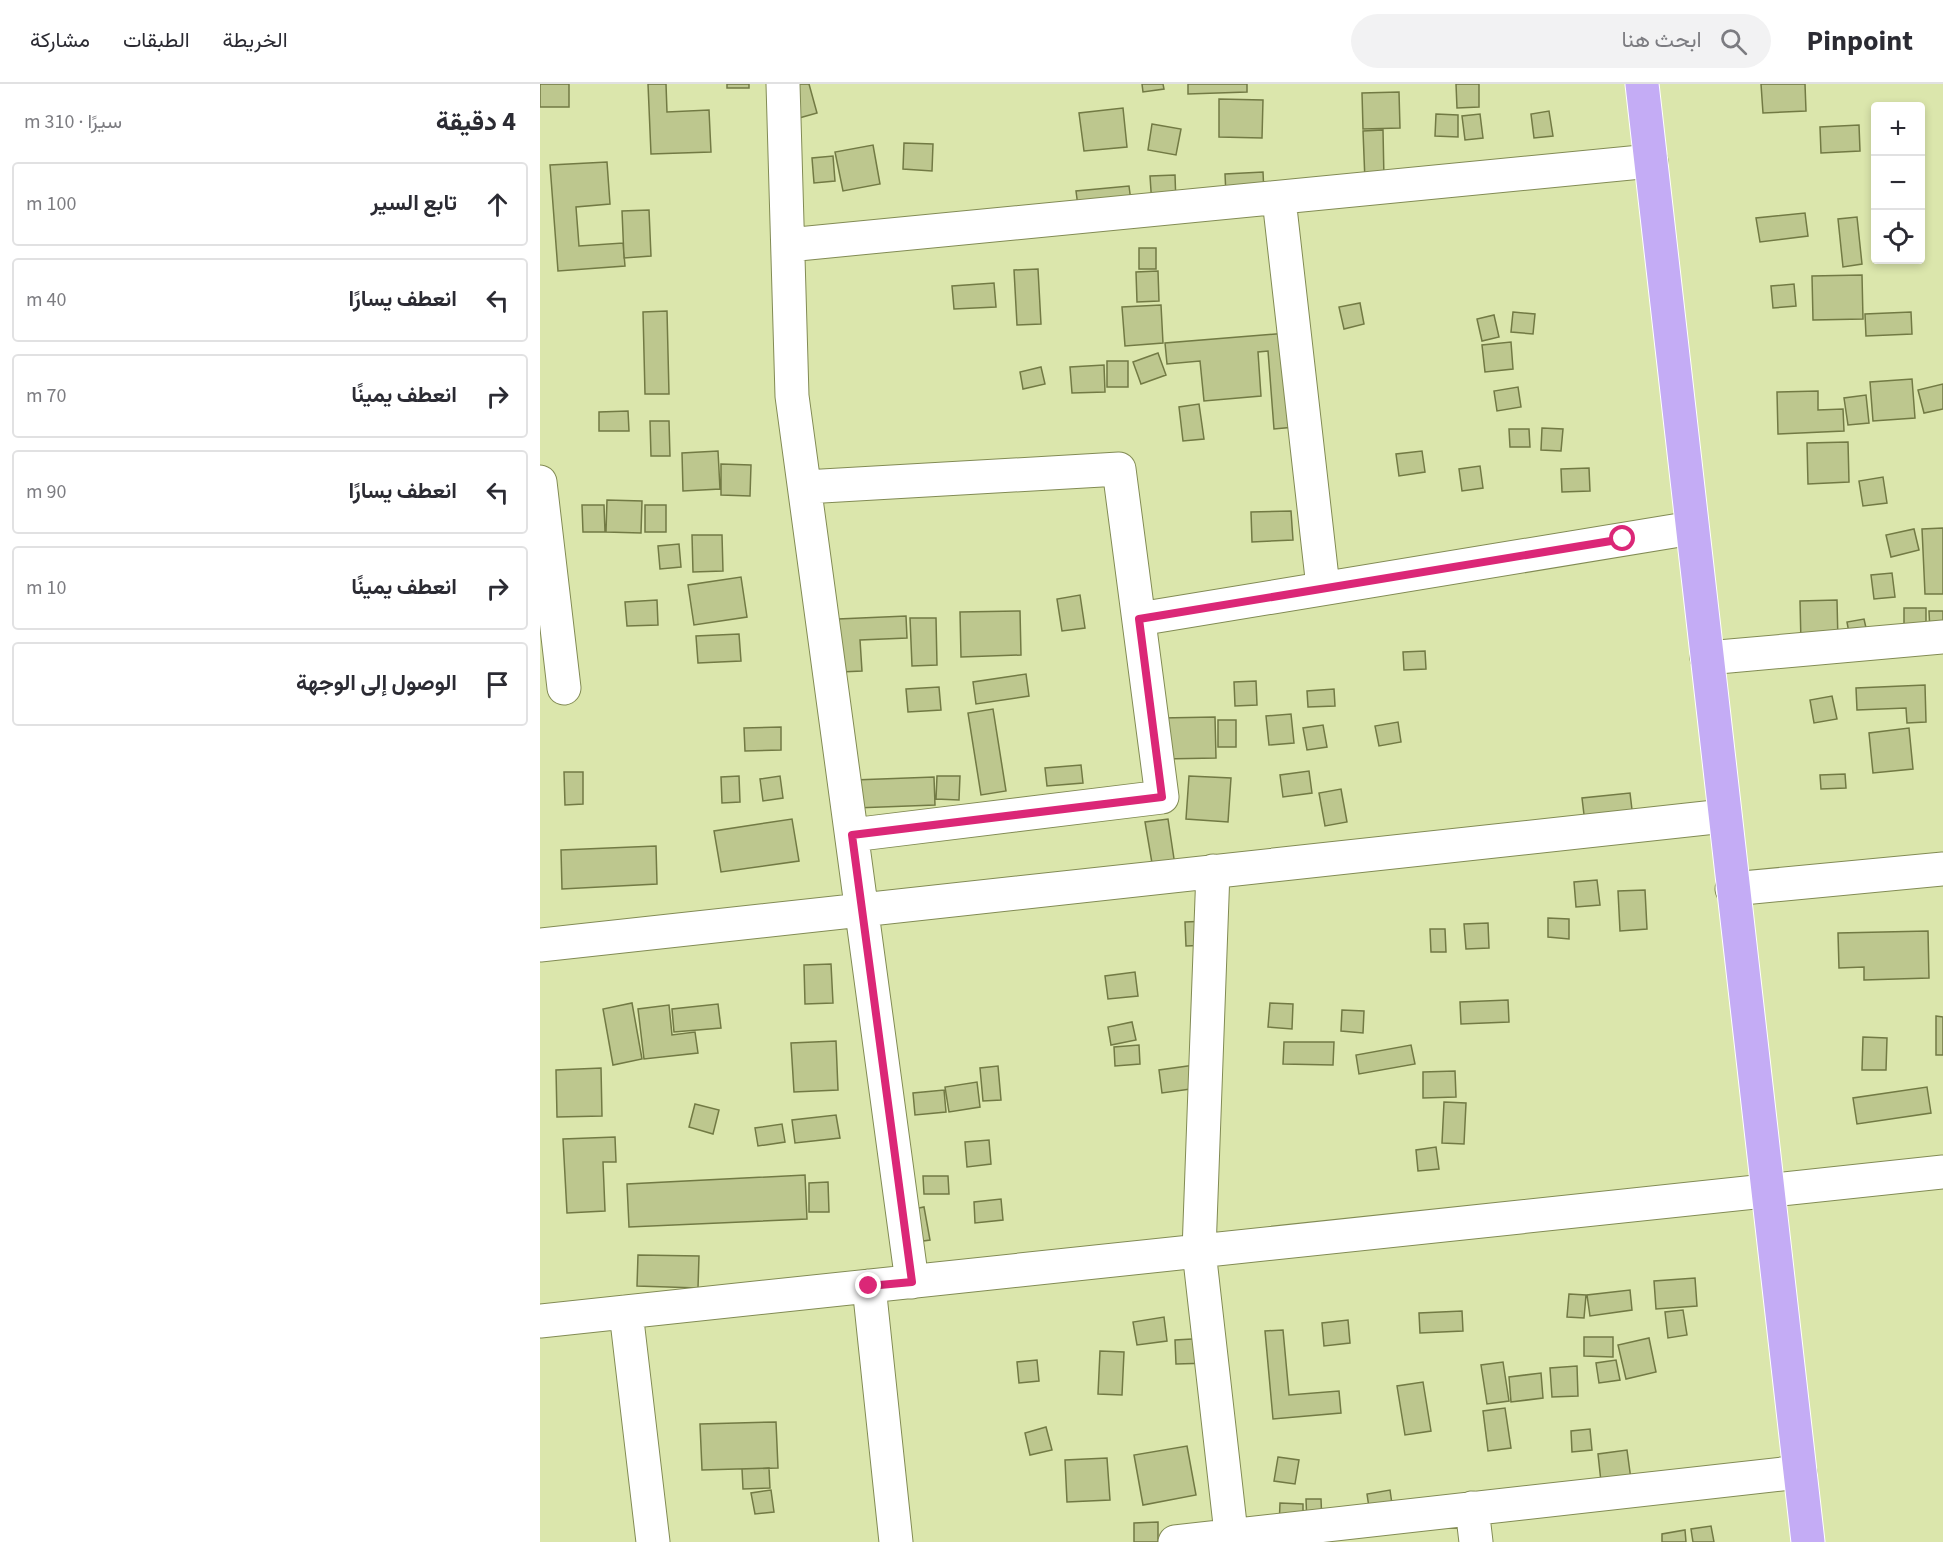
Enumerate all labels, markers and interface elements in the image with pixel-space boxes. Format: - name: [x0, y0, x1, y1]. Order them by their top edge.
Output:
- search box: [1351, 14, 1771, 68]
- text: Pinpoint: [1807, 21, 1913, 61]
- text: ابحث هنا: [1622, 24, 1702, 56]
- text: مشاركة: [30, 25, 90, 55]
- text: الطبقات: [123, 25, 190, 55]
- text: الخريطة: [223, 25, 288, 55]
- icon: search: [1717, 25, 1750, 58]
- map controls: [1871, 102, 1925, 264]
- button: +: [1871, 102, 1925, 156]
- text: 4 دقيقة: [436, 103, 516, 140]
- text: سيرًا · 310 m: [24, 108, 122, 136]
- button: −: [1871, 156, 1925, 210]
- text: تابع السير: [371, 187, 457, 219]
- icon: ahead: [481, 188, 514, 221]
- text: 100 m: [26, 190, 76, 218]
- button: locate: [1871, 210, 1925, 264]
- text: انعطف يسارًا: [348, 283, 457, 315]
- icon: left: [481, 284, 514, 317]
- text: 40 m: [26, 286, 66, 314]
- text: انعطف يمينًا: [351, 379, 457, 411]
- icon: right: [481, 380, 514, 413]
- text: 70 m: [26, 382, 66, 410]
- text: انعطف يسارًا: [348, 475, 457, 507]
- icon: left: [481, 476, 514, 509]
- text: 90 m: [26, 478, 66, 506]
- route start: [1609, 525, 1635, 551]
- text: انعطف يمينًا: [351, 571, 457, 603]
- icon: right: [481, 572, 514, 605]
- text: 10 m: [26, 574, 66, 602]
- text: الوصول إلى الوجهة: [296, 667, 457, 699]
- icon: arrive: [481, 668, 514, 701]
- route end: [855, 1272, 881, 1298]

